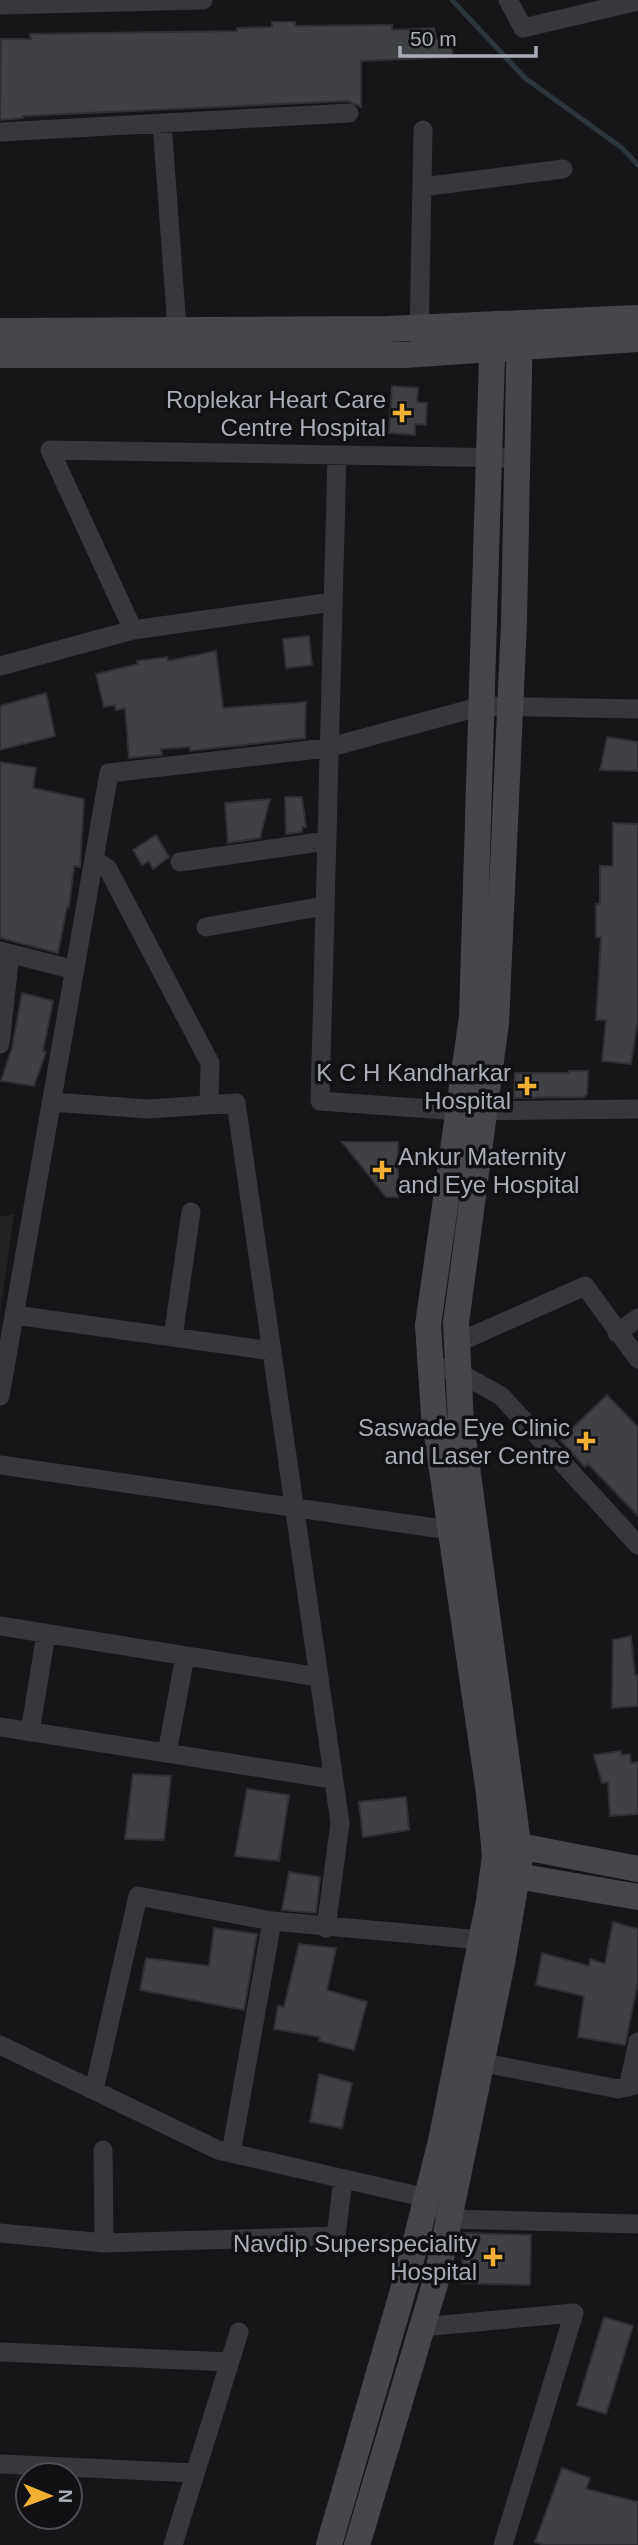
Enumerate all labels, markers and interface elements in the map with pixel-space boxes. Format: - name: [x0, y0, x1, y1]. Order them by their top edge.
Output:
- scale bar: [400, 14, 536, 58]
- text: 50 m: [410, 27, 457, 50]
- place label: Roplekar Heart Care Centre Hospital: [166, 386, 386, 441]
- marker: Roplekar Heart Care Centre Hospital: [392, 403, 412, 423]
- place label: K C H Kandharkar Hospital: [316, 1059, 511, 1114]
- marker: K C H Kandharkar Hospital: [517, 1076, 537, 1096]
- place label: Ankur Maternity and Eye Hospital: [398, 1143, 579, 1198]
- marker: Ankur Maternity and Eye Hospital: [372, 1160, 392, 1180]
- place label: Saswade Eye Clinic and Laser Centre: [358, 1414, 570, 1469]
- marker: Saswade Eye Clinic and Laser Centre: [576, 1431, 596, 1451]
- place label: Navdip Superspeciality Hospital: [233, 2230, 477, 2285]
- marker: Navdip Superspeciality Hospital: [483, 2247, 503, 2267]
- north arrow: [14, 2461, 84, 2531]
- text: N: [55, 2489, 76, 2503]

